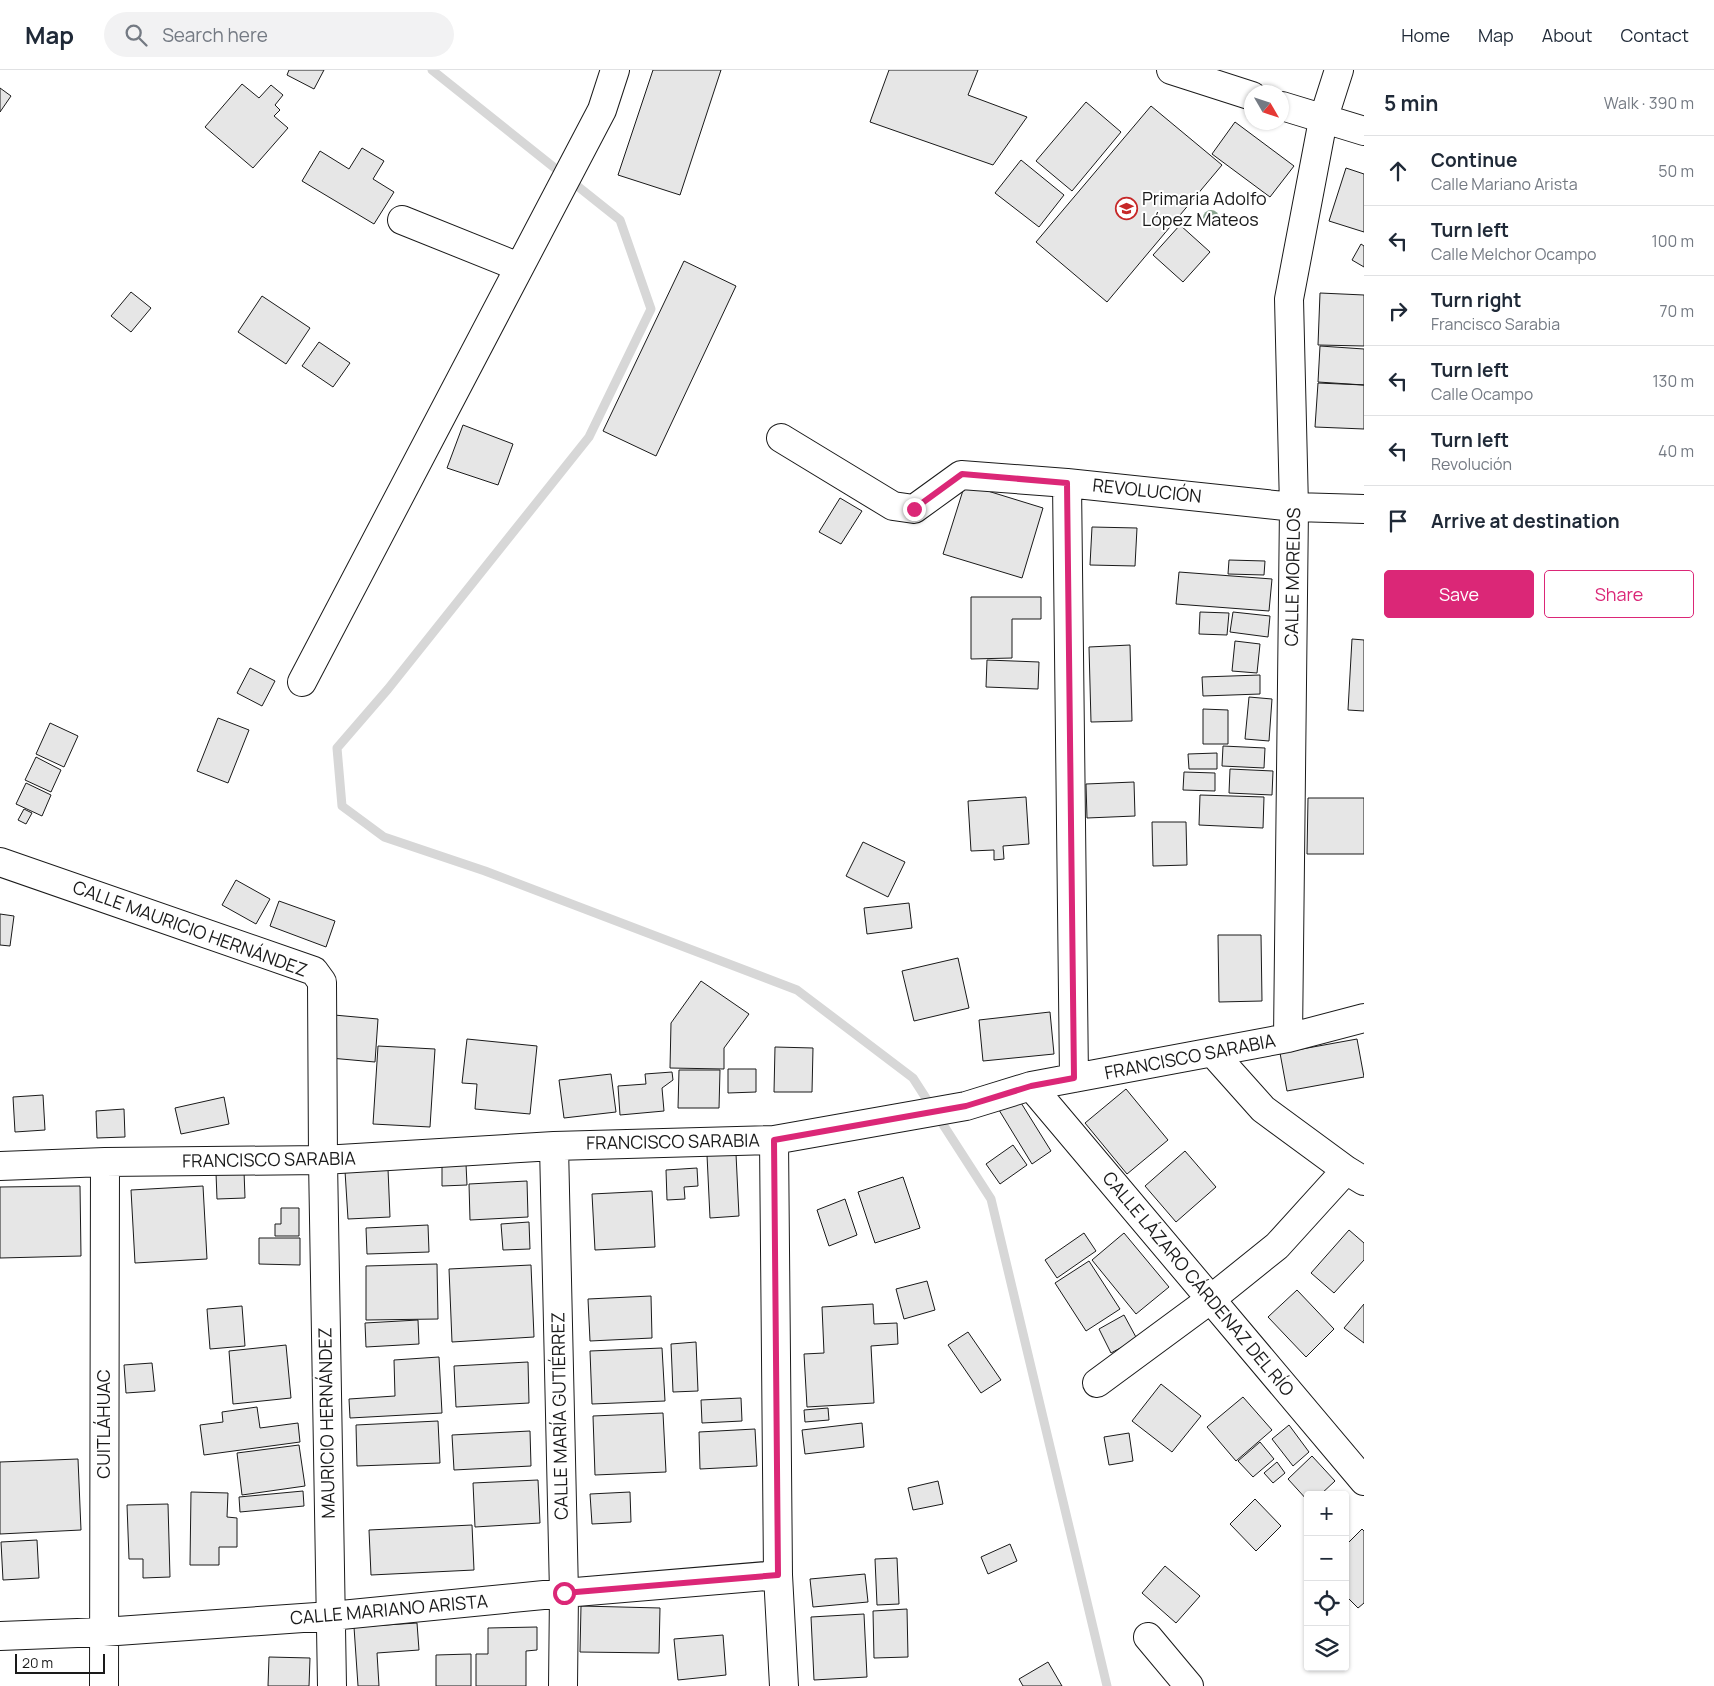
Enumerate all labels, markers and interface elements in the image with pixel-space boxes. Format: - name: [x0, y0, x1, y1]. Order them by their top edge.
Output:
- search box: [104, 12, 454, 57]
- text: Map: [25, 18, 74, 51]
- icon: search: [122, 21, 150, 49]
- text: Search here: [162, 22, 268, 48]
- text: Home: [1401, 23, 1450, 47]
- text: Map: [1478, 23, 1514, 47]
- text: About: [1542, 23, 1592, 47]
- text: Contact: [1620, 23, 1689, 47]
- north arrow: [1244, 85, 1289, 130]
- text: 5 min: [1384, 89, 1438, 117]
- text: Walk · 390 m: [1604, 92, 1694, 114]
- text: Continue: [1431, 147, 1517, 173]
- icon: ahead: [1384, 157, 1412, 185]
- text: 50 m: [1658, 160, 1694, 182]
- text: Calle Mariano Arista: [1431, 173, 1578, 195]
- place label: Primaria Adolfo López Mateos: [1142, 186, 1267, 231]
- school or university icon: Primaria Adolfo López Mateos: [1114, 197, 1138, 221]
- text: Turn left: [1431, 217, 1509, 243]
- icon: left: [1384, 227, 1412, 255]
- text: 100 m: [1651, 230, 1694, 252]
- text: Calle Melchor Ocampo: [1431, 243, 1596, 265]
- text: Turn right: [1431, 287, 1521, 313]
- icon: right: [1384, 297, 1412, 325]
- text: 70 m: [1659, 300, 1694, 322]
- text: Francisco Sarabia: [1431, 313, 1560, 335]
- text: Turn left: [1431, 357, 1509, 383]
- icon: left: [1384, 367, 1412, 395]
- text: 130 m: [1652, 370, 1694, 392]
- text: Calle Ocampo: [1431, 383, 1533, 405]
- text: Turn left: [1431, 427, 1509, 453]
- icon: left: [1384, 437, 1412, 465]
- text: 40 m: [1658, 440, 1694, 462]
- text: Revolución: [1431, 453, 1512, 475]
- street label: REVOLUCIÓN: [1091, 472, 1203, 508]
- route end: [903, 498, 926, 521]
- street label: CALLE MORELOS: [1279, 507, 1305, 647]
- icon: arrive: [1384, 507, 1412, 535]
- text: Arrive at destination: [1431, 508, 1620, 534]
- button: Save: [1384, 570, 1534, 618]
- button: Share: [1544, 570, 1694, 618]
- street label: CALLE MAURICIO HERNÁNDEZ: [70, 874, 311, 982]
- street label: FRANCISCO SARABIA: [1102, 1028, 1278, 1084]
- street label: FRANCISCO SARABIA: [586, 1127, 761, 1155]
- street label: FRANCISCO SARABIA: [182, 1145, 357, 1173]
- street label: CALLE LÁZARO CÁRDENAZ DEL RÍO: [1098, 1166, 1300, 1401]
- street label: CALLE MARÍA GUTIÉRREZ: [545, 1312, 573, 1520]
- street label: MAURICIO HERNÁNDEZ: [312, 1327, 340, 1519]
- street label: CUITLÁHUAC: [91, 1369, 115, 1479]
- map controls: [1304, 1491, 1349, 1671]
- button: +: [1304, 1491, 1349, 1536]
- button: −: [1304, 1536, 1349, 1581]
- button: locate: [1304, 1581, 1349, 1626]
- route start: [553, 1582, 576, 1605]
- street label: CALLE MARIANO ARISTA: [289, 1588, 489, 1630]
- button: layers: [1304, 1626, 1349, 1671]
- scale bar: [15, 1651, 105, 1674]
- text: 20 m: [22, 1653, 53, 1672]

